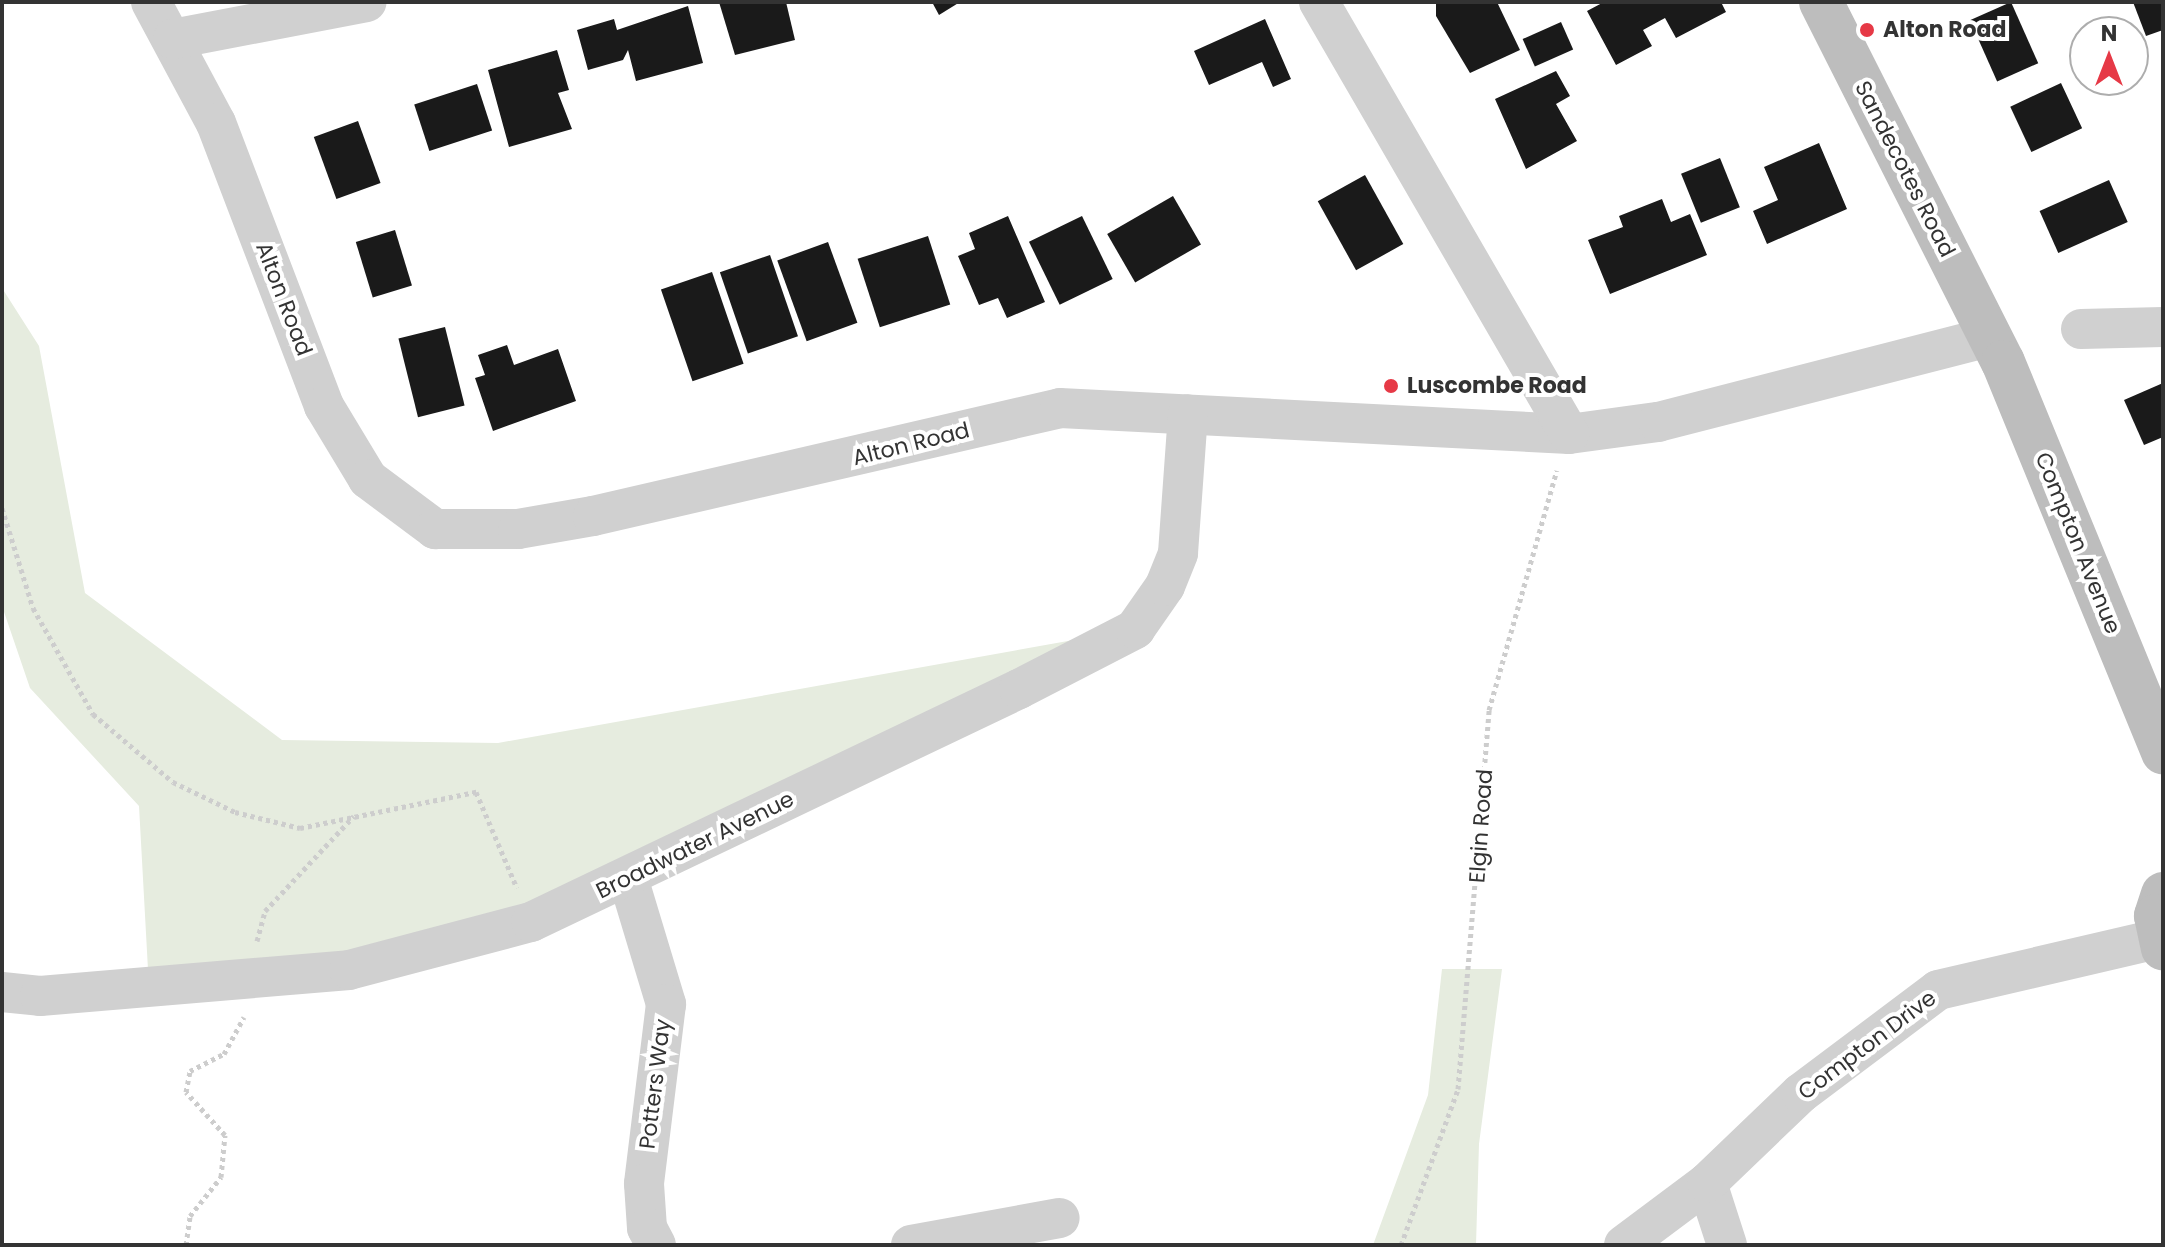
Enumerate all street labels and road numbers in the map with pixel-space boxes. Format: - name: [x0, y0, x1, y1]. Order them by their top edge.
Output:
- street label: Sandecotes Road: [1849, 77, 1961, 261]
- street label: Alton Road: [250, 238, 318, 360]
- street label: Alton Road: [850, 417, 972, 471]
- street label: Compton Avenue: [2030, 448, 2126, 638]
- street label: Elgin Road: [1464, 768, 1498, 884]
- street label: Broadwater Avenue: [592, 786, 798, 904]
- street label: Compton Drive: [1793, 985, 1941, 1105]
- street label: Potters Way: [634, 1017, 676, 1151]

